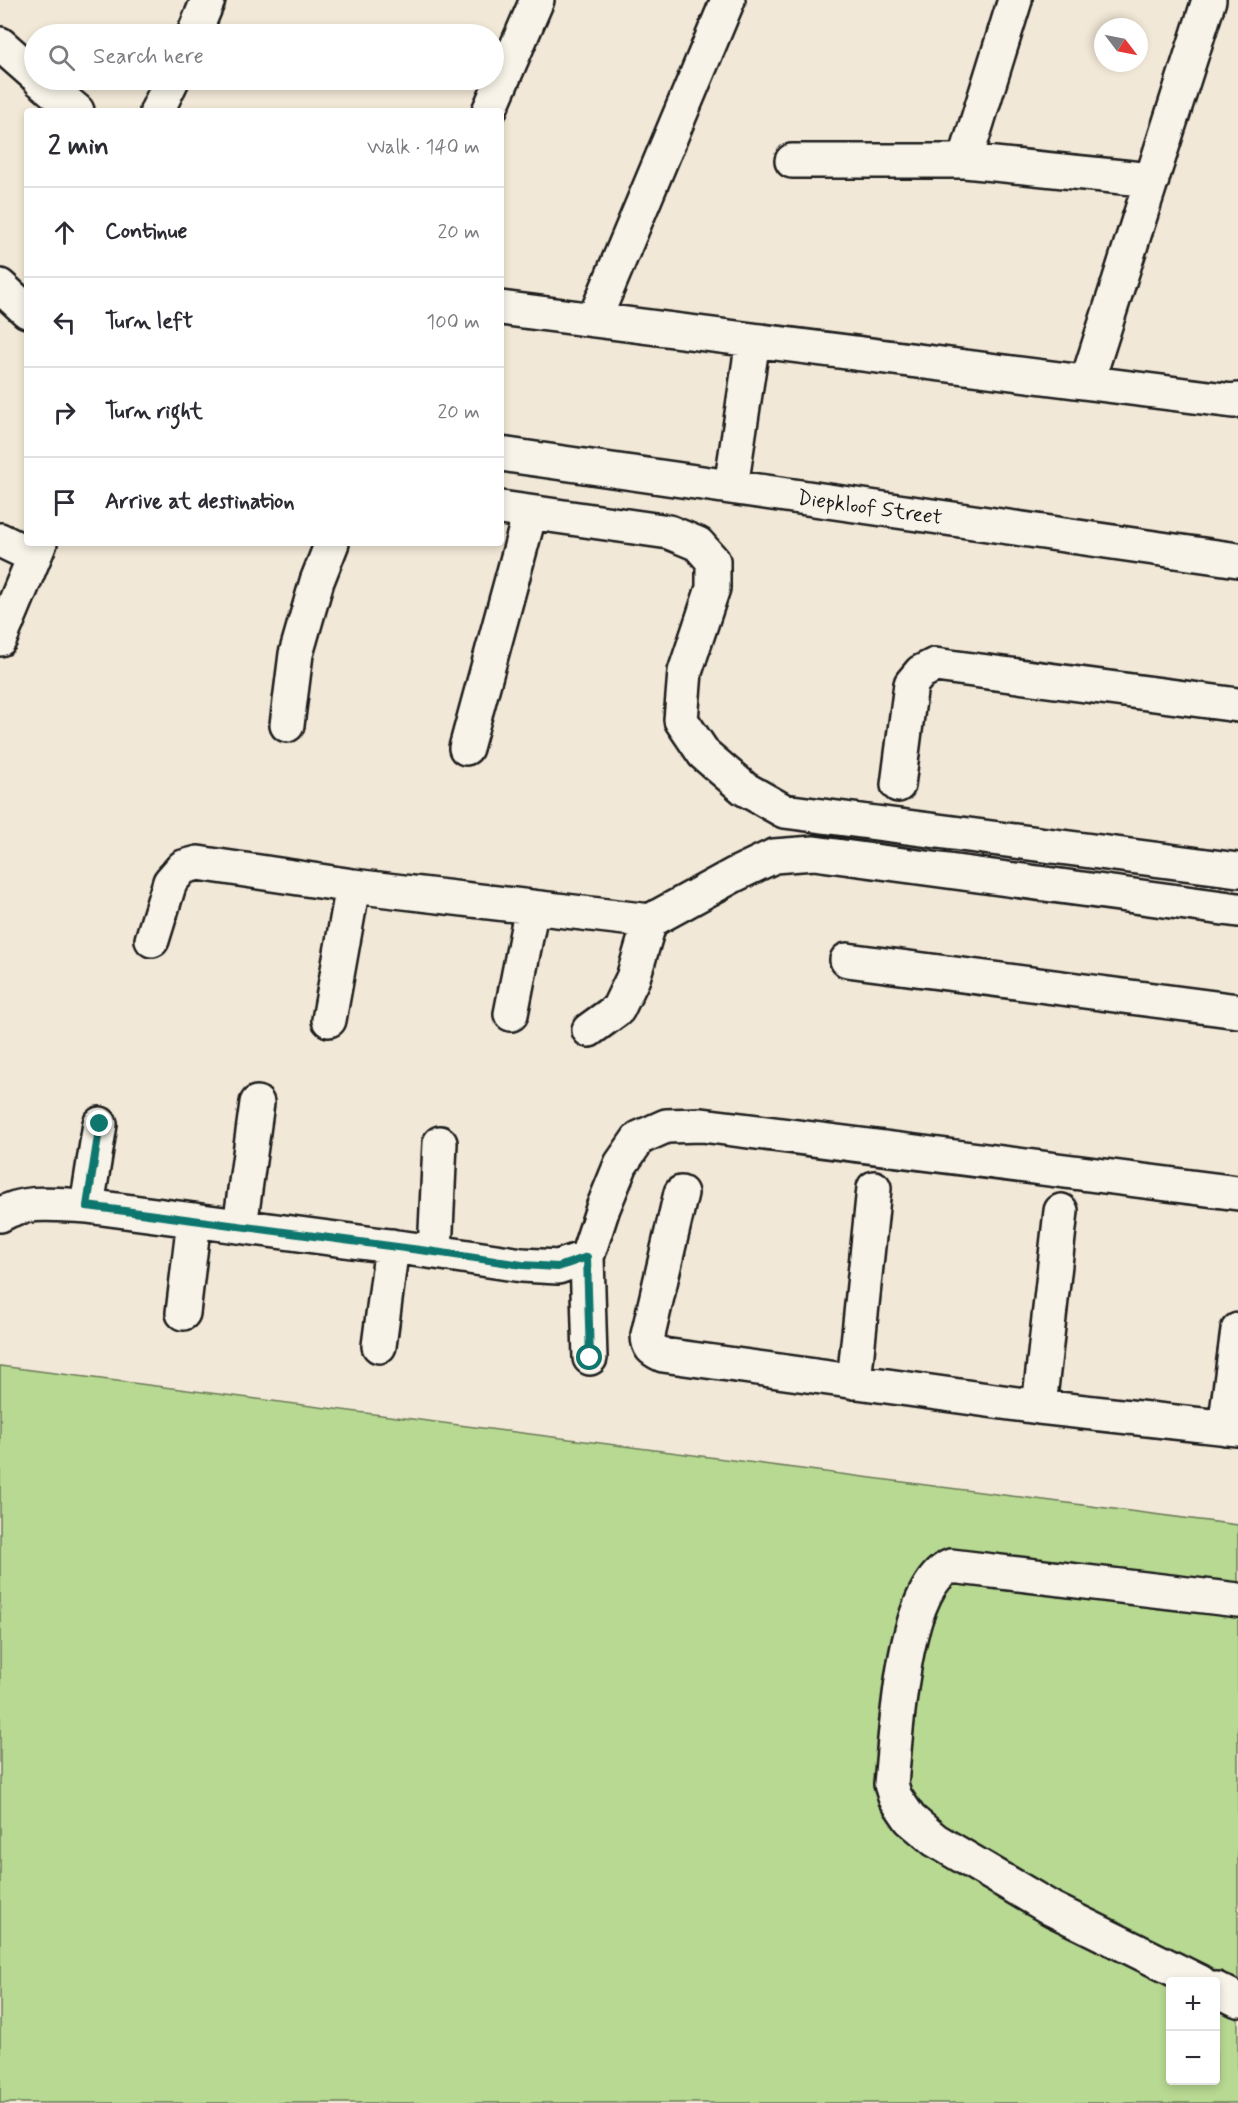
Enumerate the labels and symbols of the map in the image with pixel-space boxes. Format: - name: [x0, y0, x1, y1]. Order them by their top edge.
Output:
- north arrow: [1094, 18, 1148, 72]
- street label: Diepkloof Street: [796, 484, 944, 532]
- route end: [86, 1110, 112, 1136]
- route start: [576, 1344, 602, 1370]

